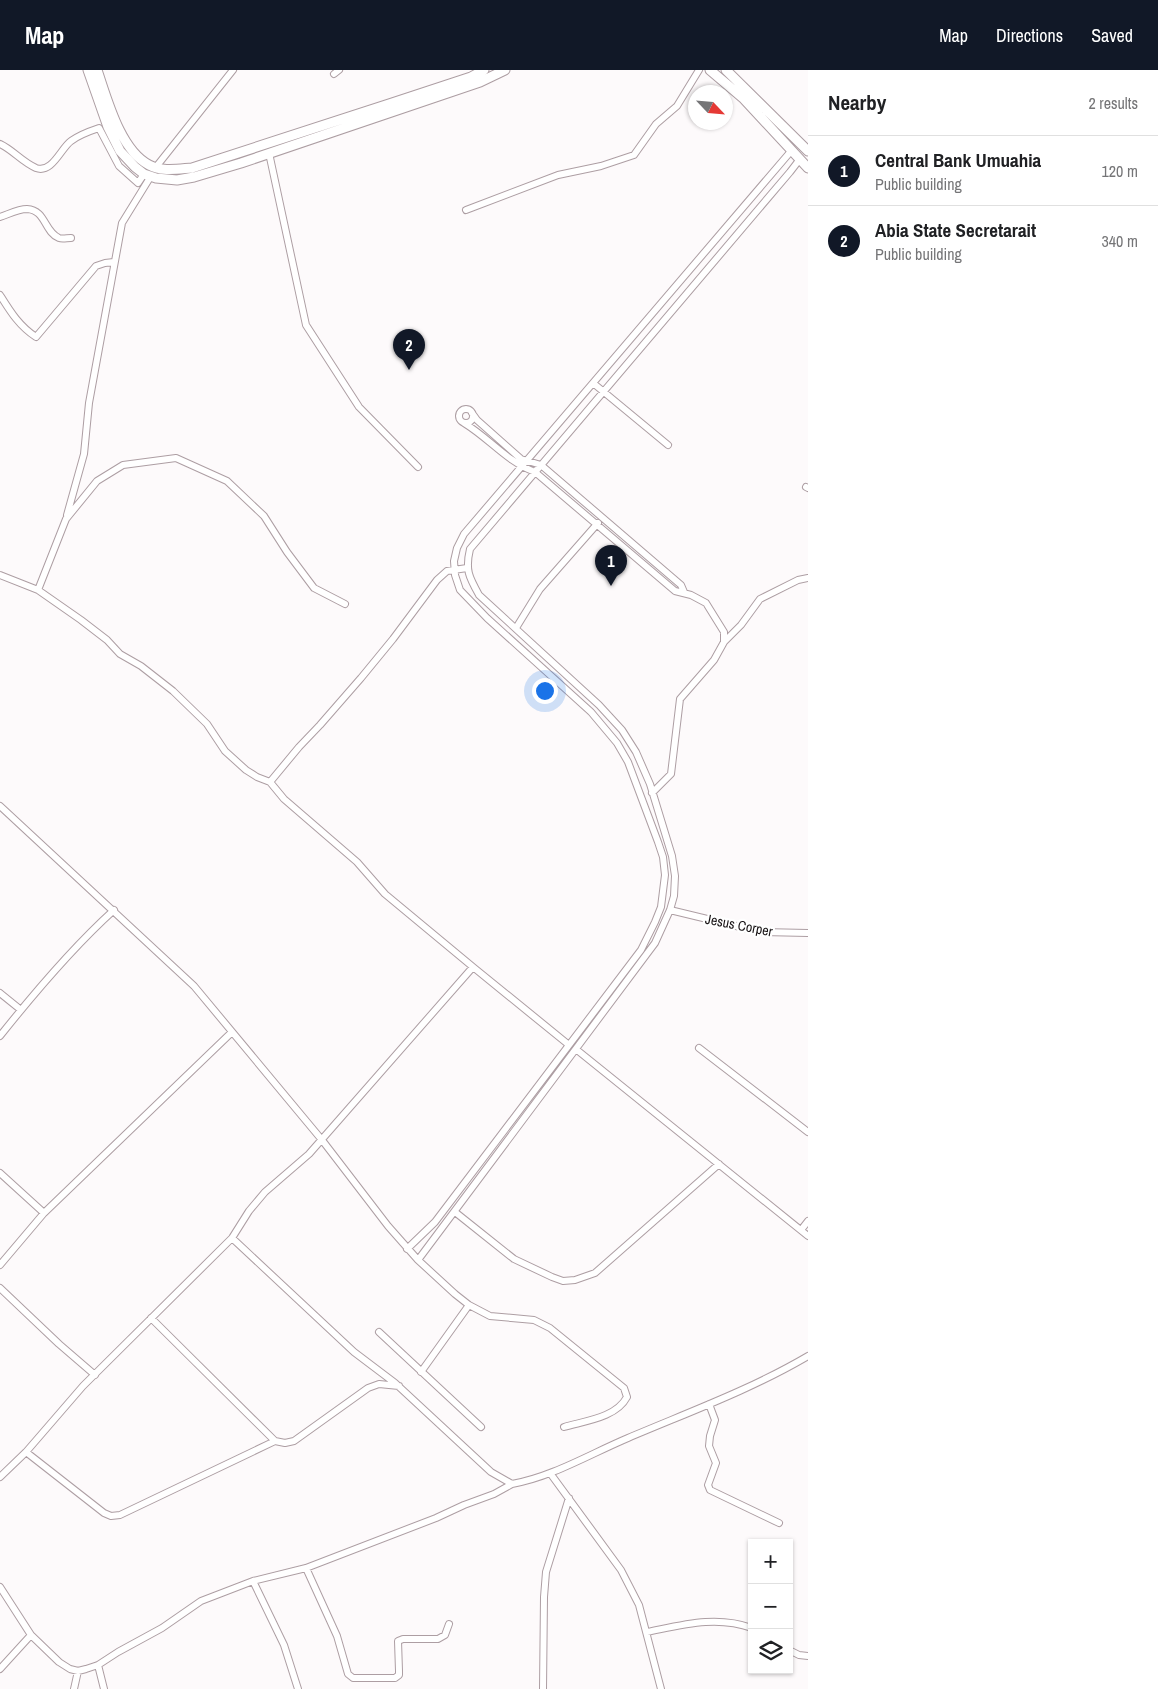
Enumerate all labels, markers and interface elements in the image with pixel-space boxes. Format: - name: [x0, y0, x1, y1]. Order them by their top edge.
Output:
- text: Map: [25, 19, 64, 51]
- text: Map: [939, 23, 968, 48]
- text: Directions: [996, 23, 1063, 48]
- text: Saved: [1091, 23, 1133, 48]
- north arrow: [688, 85, 733, 130]
- text: Nearby: [828, 88, 886, 117]
- text: 2 results: [1088, 92, 1138, 114]
- text: Central Bank Umuahia: [875, 147, 1041, 173]
- text: 1: [840, 160, 848, 182]
- text: 120 m: [1102, 160, 1138, 182]
- text: Public building: [875, 173, 962, 195]
- text: Abia State Secretarait: [875, 217, 1036, 243]
- text: 2: [840, 230, 848, 252]
- text: 340 m: [1102, 230, 1138, 252]
- text: Public building: [875, 243, 962, 265]
- pin: 2: [393, 329, 425, 370]
- pin: 1: [595, 545, 627, 586]
- your location: [532, 678, 558, 704]
- street label: Jesus Corper: [704, 910, 774, 940]
- map controls: [748, 1539, 793, 1674]
- button: +: [748, 1539, 793, 1584]
- button: −: [748, 1584, 793, 1629]
- button: layers: [748, 1629, 793, 1674]

